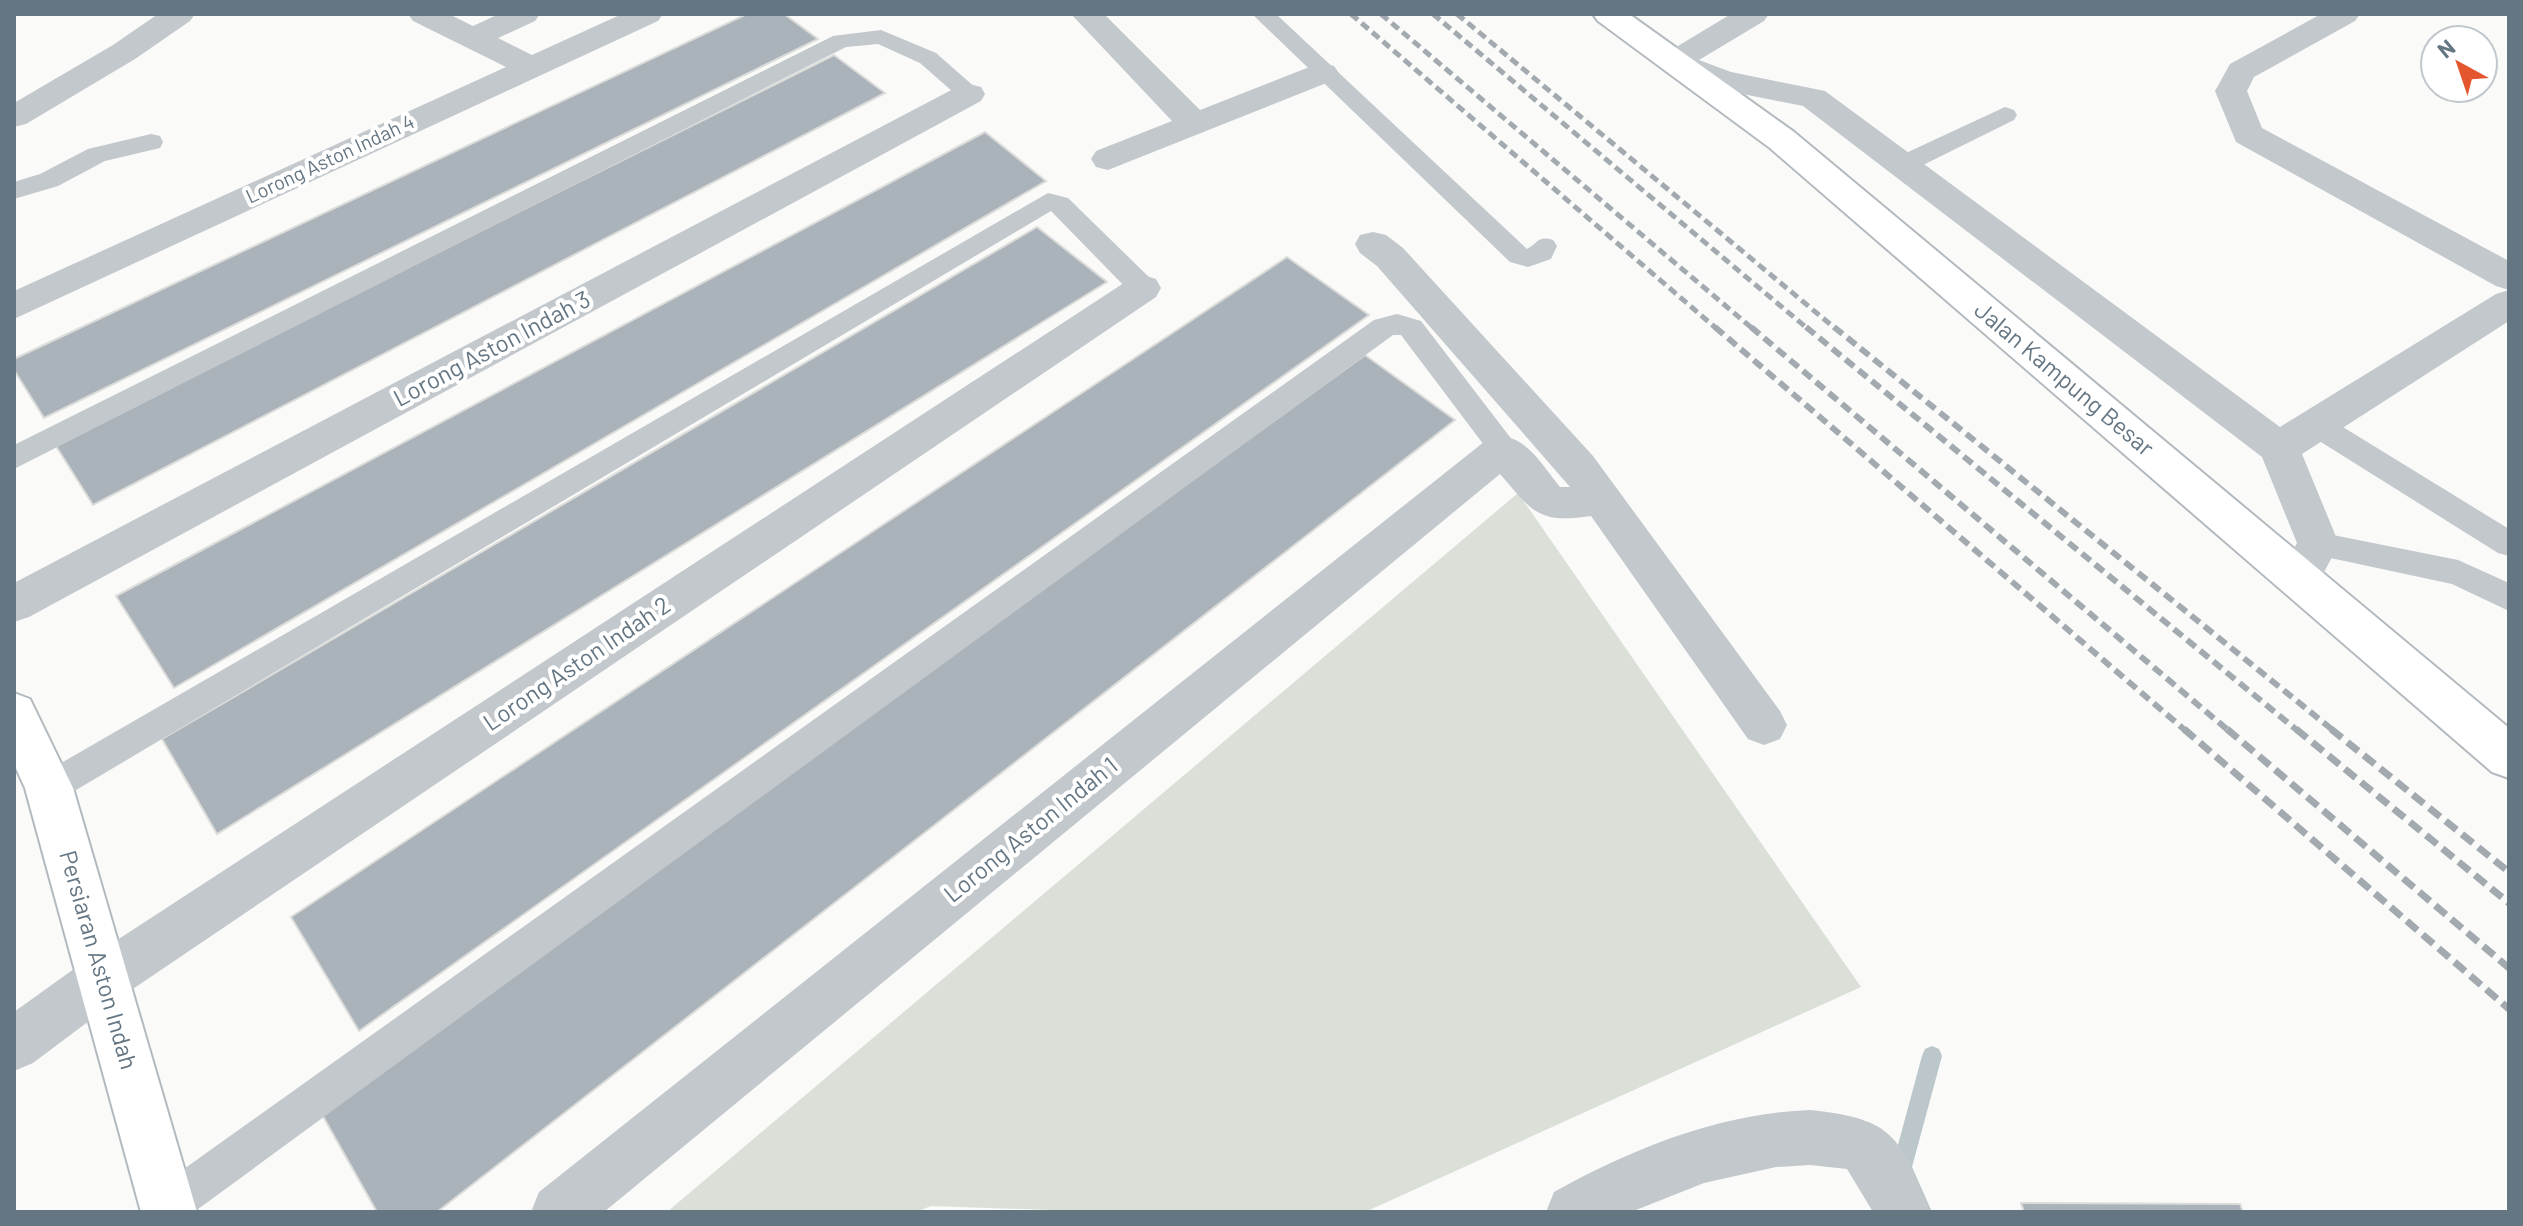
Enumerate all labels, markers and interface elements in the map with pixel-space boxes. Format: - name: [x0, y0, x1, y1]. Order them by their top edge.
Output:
- north arrow: [2419, 24, 2499, 104]
- text: N: [2432, 33, 2459, 63]
- street label: Lorong Aston Indah 4: [242, 109, 418, 208]
- street label: Lorong Aston Indah 3: [388, 284, 595, 412]
- street label: Jalan Kampung Besar: [1969, 294, 2161, 462]
- street label: Lorong Aston Indah 2: [477, 589, 675, 736]
- street label: Lorong Aston Indah 1: [937, 750, 1123, 908]
- street label: Persiaran Aston Indah: [54, 847, 145, 1072]

